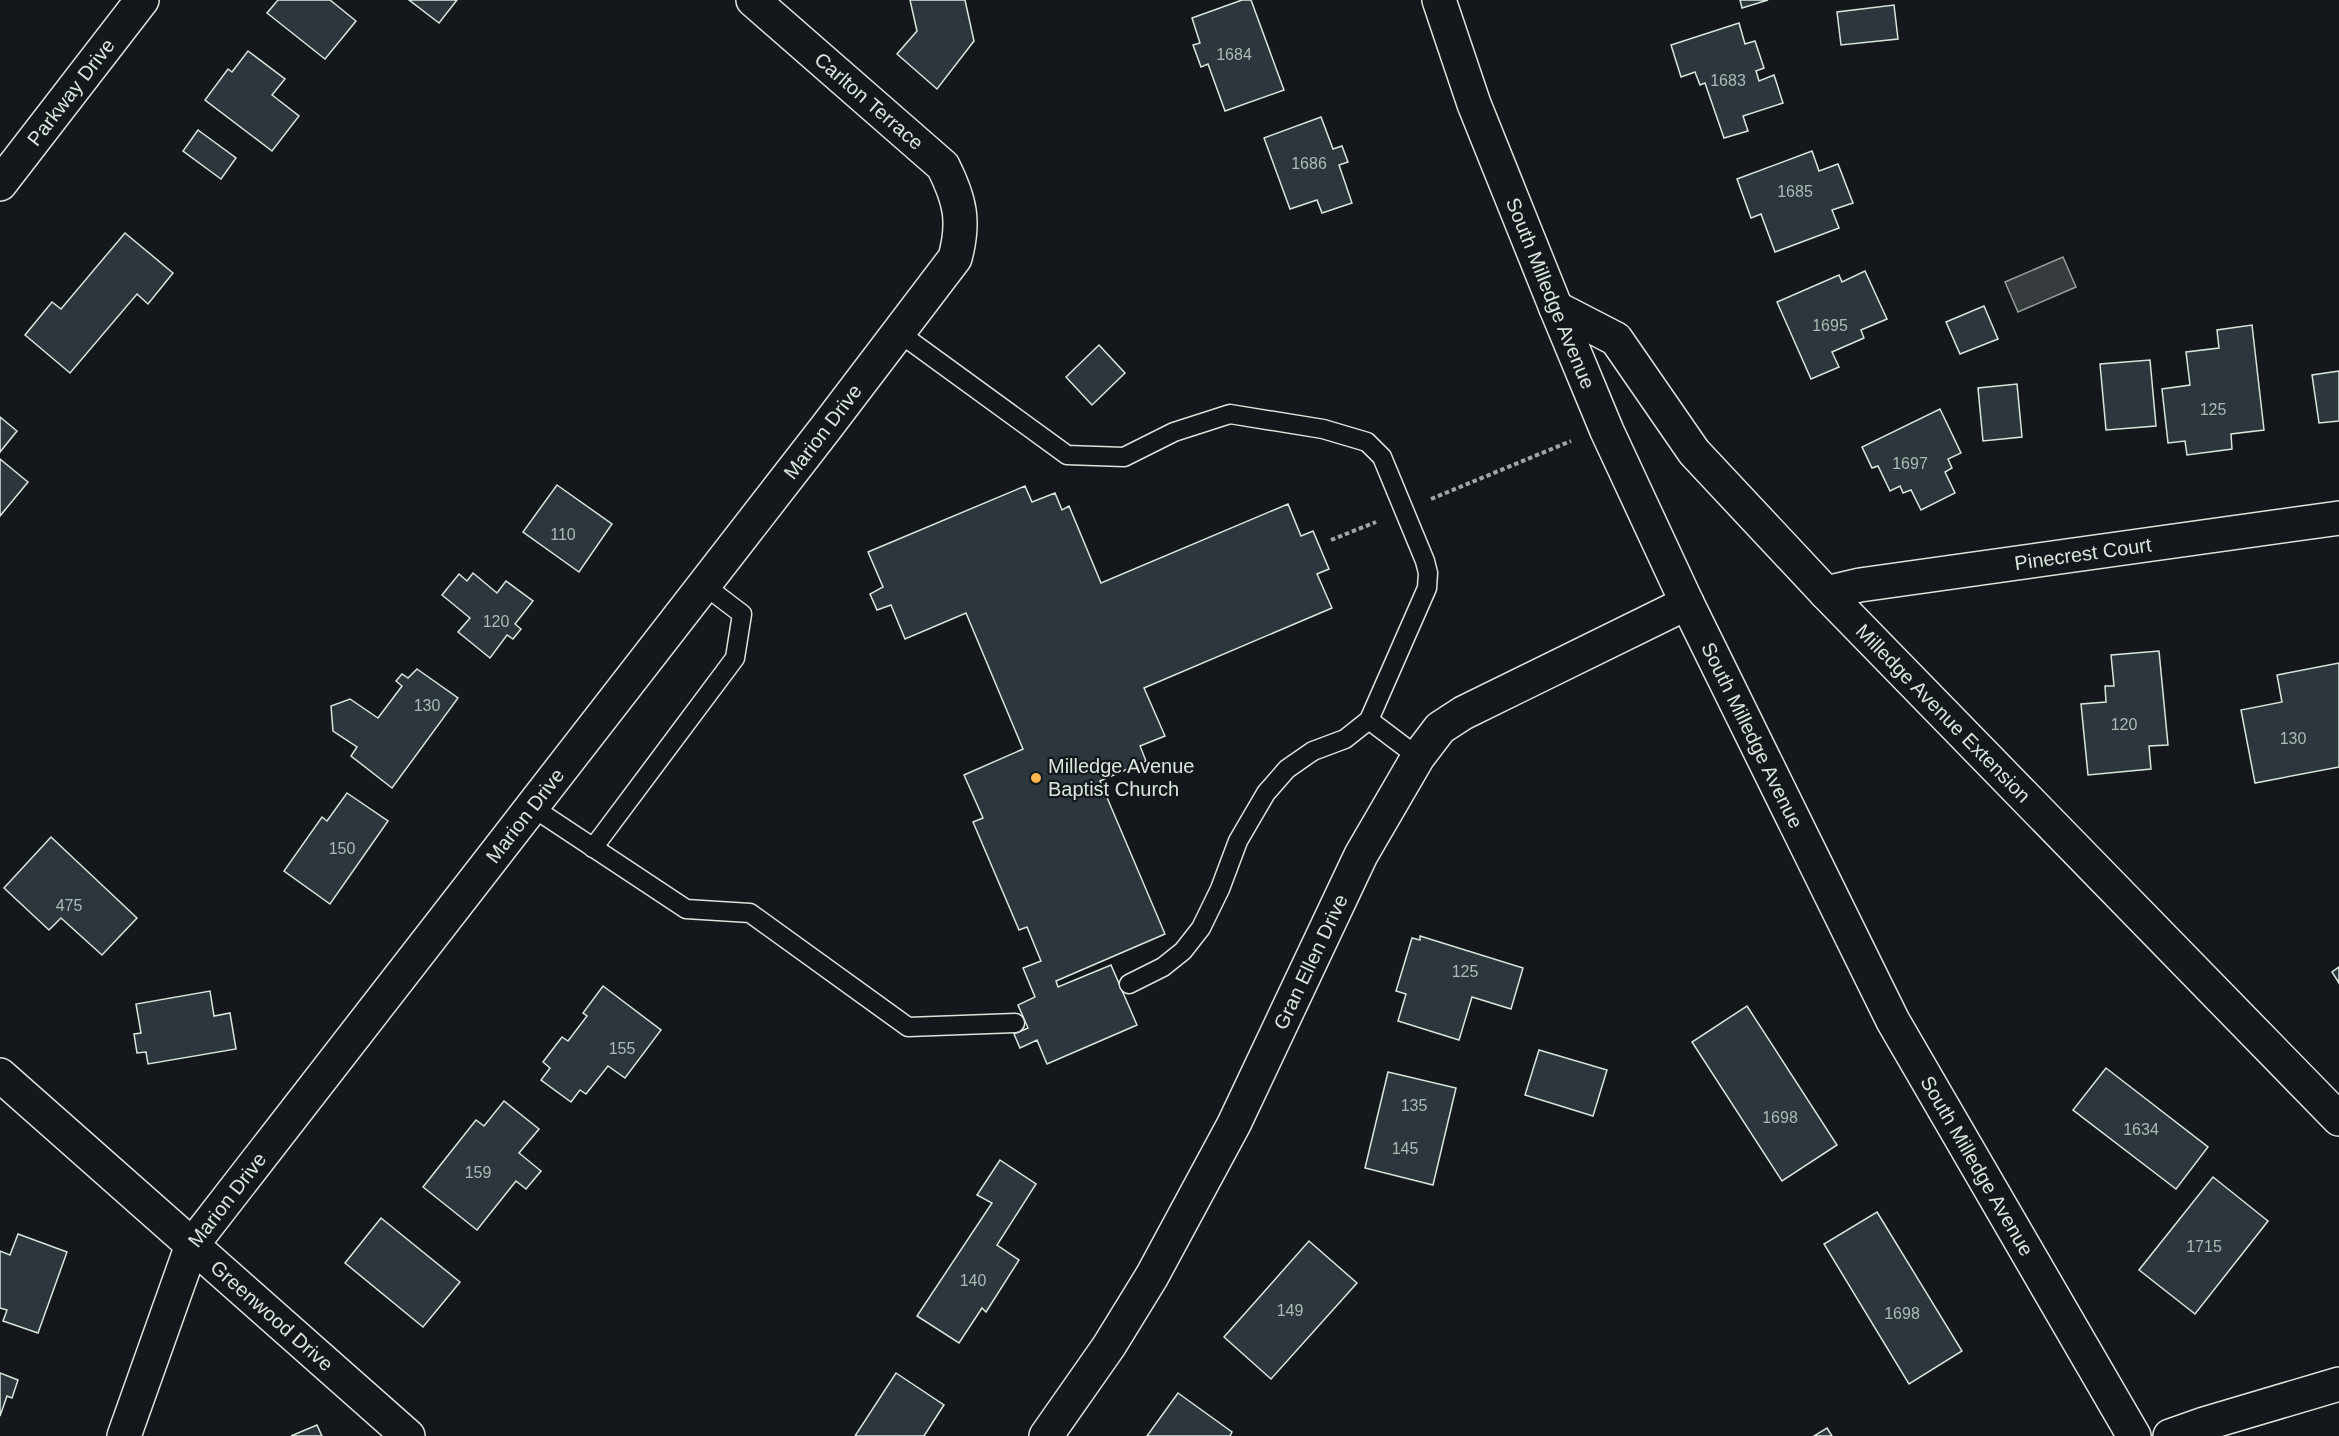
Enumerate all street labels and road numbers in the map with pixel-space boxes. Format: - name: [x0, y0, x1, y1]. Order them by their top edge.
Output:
- street label: Parkway Drive: [23, 34, 119, 150]
- street label: Carlton Terrace: [810, 48, 928, 154]
- street label: South Milledge Avenue: [1502, 195, 1599, 392]
- street label: Marion Drive: [779, 380, 866, 483]
- street label: Pinecrest Court: [2013, 533, 2153, 574]
- street label: Milledge Avenue Extension: [1852, 620, 2035, 807]
- street label: South Milledge Avenue: [1697, 639, 1807, 832]
- street label: Marion Drive: [482, 764, 568, 867]
- street label: Gran Ellen Drive: [1269, 891, 1352, 1033]
- street label: South Milledge Avenue: [1916, 1072, 2038, 1260]
- street label: Marion Drive: [184, 1148, 271, 1251]
- street label: Greenwood Drive: [206, 1256, 337, 1375]

